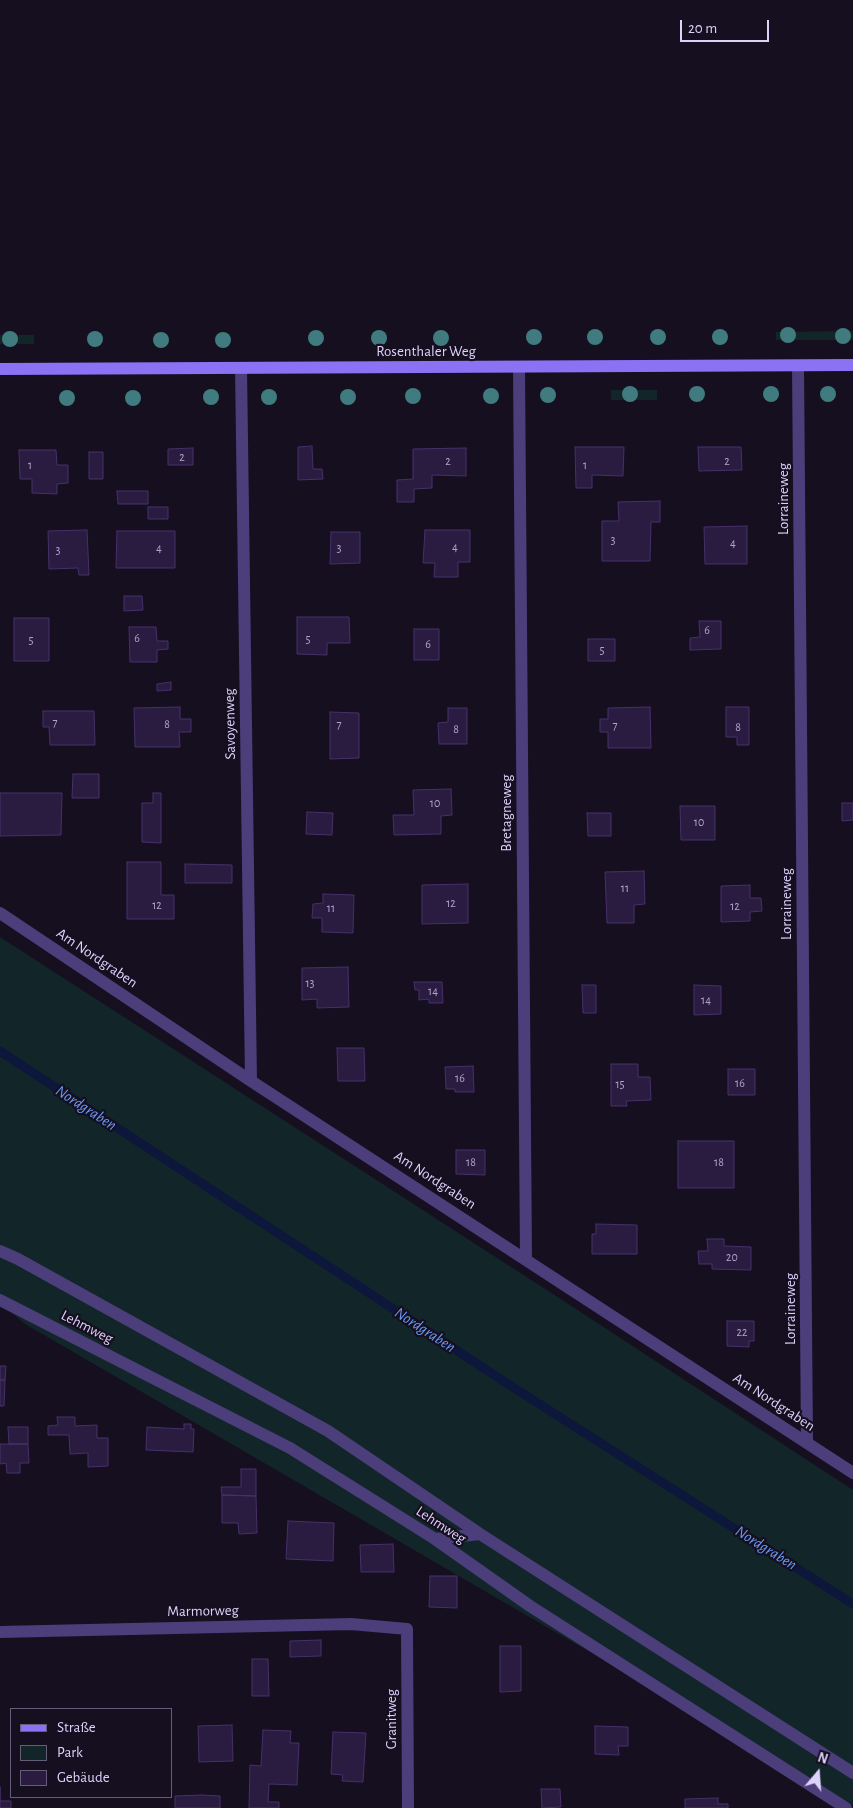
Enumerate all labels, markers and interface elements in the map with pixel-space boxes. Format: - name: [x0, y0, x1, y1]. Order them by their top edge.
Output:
- scale bar: [683, 10, 772, 42]
- text: 20 m: [688, 21, 717, 36]
- street label: Rosenthaler Weg: [376, 342, 476, 360]
- house number: 2: [179, 450, 185, 464]
- house number: 2: [445, 454, 451, 468]
- house number: 2: [724, 454, 730, 468]
- house number: 1: [28, 458, 32, 472]
- house number: 1: [583, 458, 587, 472]
- street label: Lorraineweg: [774, 463, 792, 535]
- house number: 3: [611, 533, 615, 547]
- house number: 4: [730, 536, 736, 550]
- house number: 4: [452, 540, 458, 554]
- house number: 4: [156, 541, 162, 555]
- house number: 3: [337, 541, 341, 555]
- house number: 3: [56, 543, 60, 557]
- house number: 6: [704, 623, 710, 637]
- house number: 6: [134, 631, 140, 645]
- house number: 5: [305, 632, 311, 646]
- house number: 5: [28, 633, 34, 647]
- house number: 6: [425, 637, 431, 651]
- house number: 5: [599, 643, 605, 657]
- street label: Savoyenweg: [220, 688, 240, 760]
- house number: 7: [52, 715, 58, 729]
- house number: 8: [164, 717, 170, 731]
- house number: 7: [336, 717, 342, 731]
- house number: 7: [612, 718, 618, 732]
- house number: 8: [735, 720, 741, 734]
- house number: 8: [453, 722, 459, 736]
- street label: Bretagneweg: [497, 774, 515, 852]
- house number: 10: [430, 796, 440, 810]
- house number: 10: [694, 815, 704, 829]
- street label: Lorraineweg: [777, 868, 795, 940]
- house number: 11: [621, 881, 629, 895]
- house number: 12: [446, 896, 456, 910]
- house number: 12: [152, 898, 162, 912]
- house number: 12: [730, 899, 740, 913]
- house number: 11: [327, 901, 335, 915]
- street label: Am Nordgraben: [53, 924, 141, 992]
- house number: 13: [305, 976, 315, 990]
- house number: 14: [428, 984, 438, 998]
- house number: 14: [701, 993, 711, 1007]
- house number: 16: [455, 1071, 465, 1085]
- house number: 16: [735, 1076, 745, 1090]
- house number: 15: [615, 1077, 625, 1091]
- water label: Nordgraben: [52, 1081, 120, 1135]
- street label: Am Nordgraben: [391, 1147, 479, 1213]
- house number: 18: [466, 1155, 476, 1169]
- house number: 18: [714, 1155, 724, 1169]
- house number: 20: [726, 1250, 738, 1264]
- street label: Lorraineweg: [781, 1273, 799, 1345]
- water label: Nordgraben: [391, 1303, 459, 1357]
- street label: Lehmweg: [58, 1306, 116, 1348]
- house number: 22: [737, 1325, 747, 1339]
- street label: Am Nordgraben: [730, 1369, 818, 1435]
- street label: Lehmweg: [412, 1502, 470, 1548]
- water label: Nordgraben: [732, 1522, 800, 1574]
- street label: Marmorweg: [167, 1601, 239, 1621]
- street label: Granitweg: [382, 1689, 400, 1749]
- legend: [10, 1708, 172, 1798]
- text: Straße: [57, 1720, 96, 1735]
- text: Park: [57, 1745, 83, 1760]
- north arrow: [793, 1748, 843, 1798]
- text: N: [816, 1751, 829, 1767]
- text: Gebäude: [57, 1770, 110, 1785]

